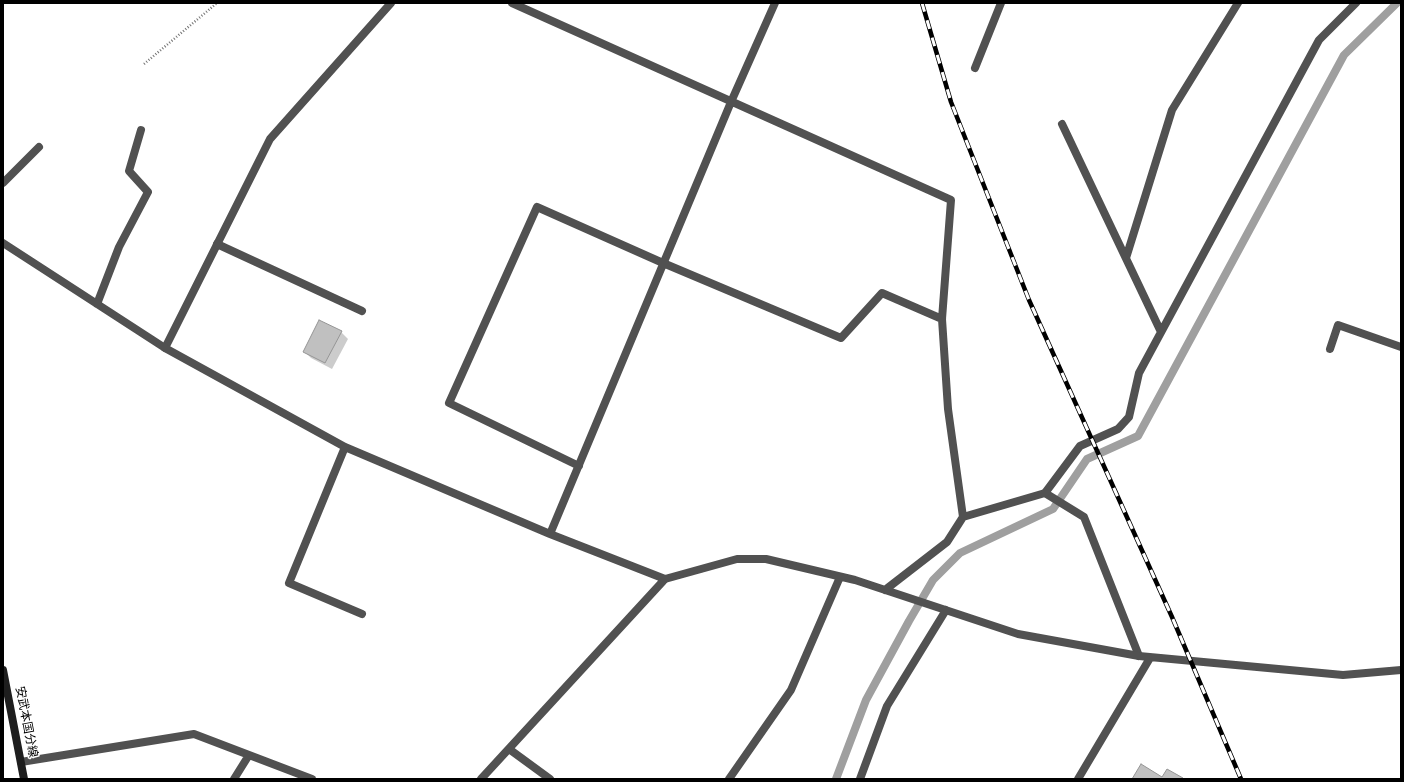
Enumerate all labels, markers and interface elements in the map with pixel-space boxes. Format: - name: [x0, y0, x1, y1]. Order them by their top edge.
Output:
- street label: 安武本国分線: [12, 685, 40, 759]

